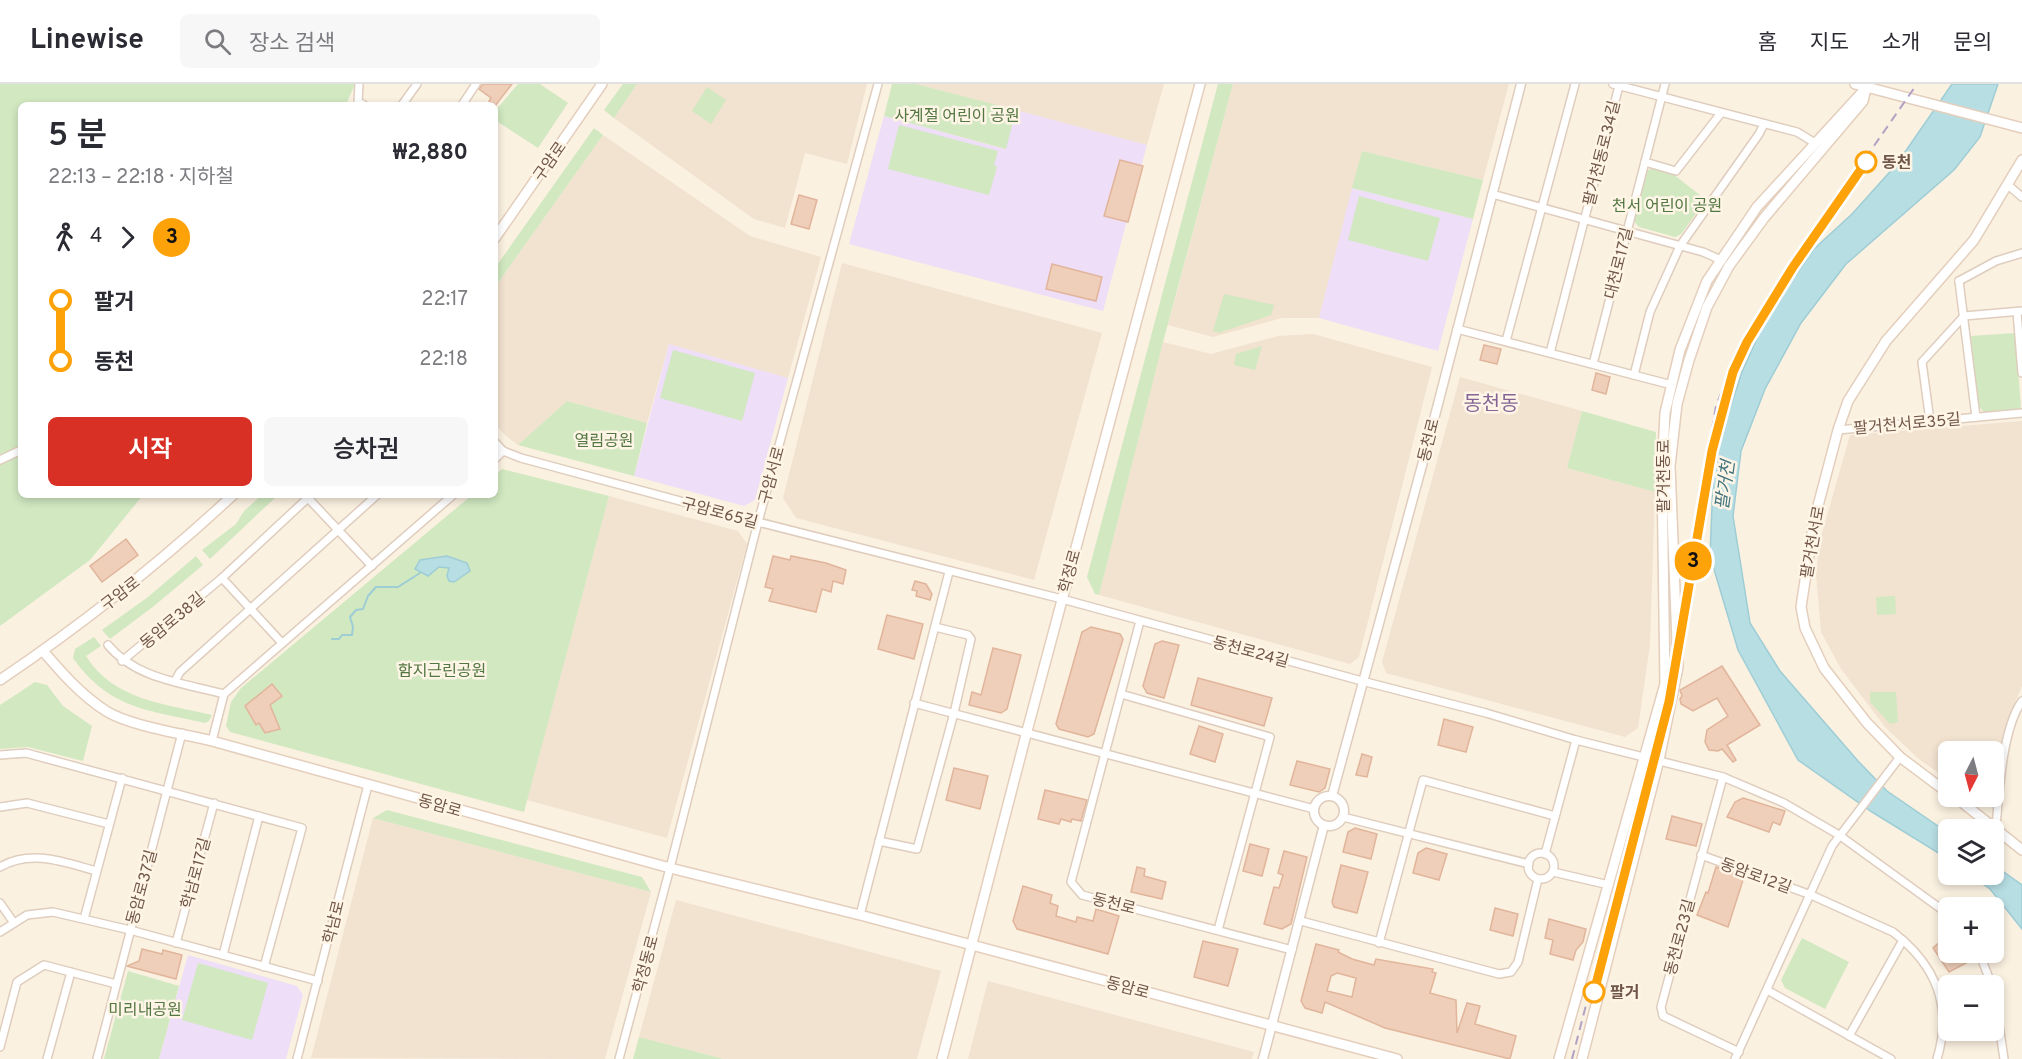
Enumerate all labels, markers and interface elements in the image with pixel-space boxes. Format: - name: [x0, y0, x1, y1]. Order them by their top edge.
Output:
- search box: [180, 14, 600, 68]
- text: Linewise: [30, 23, 144, 59]
- icon: search: [201, 25, 234, 58]
- text: 홈: [1758, 30, 1777, 57]
- text: 지도: [1810, 30, 1849, 57]
- text: 소개: [1882, 30, 1920, 57]
- text: 문의: [1953, 30, 1992, 57]
- text: 장소 검색: [249, 31, 335, 58]
- street label: 팔거천동로34길: [1580, 99, 1626, 208]
- park label: 사계절 어린이 공원: [894, 107, 1020, 127]
- text: 5 분: [48, 116, 107, 158]
- street label: 구암로: [530, 138, 572, 186]
- text: ₩2,880: [393, 140, 468, 167]
- marker: 동천: [1855, 151, 1877, 173]
- place label: 동천: [1882, 153, 1911, 174]
- text: 22:13 – 22:18 · 지하철: [48, 165, 234, 191]
- park label: 천서 어린이 공원: [1612, 197, 1722, 217]
- icon: walk: [48, 221, 81, 254]
- icon: forward: [111, 221, 144, 254]
- text: 4: [90, 224, 102, 250]
- text: 3: [165, 224, 178, 251]
- street label: 대천로17길: [1601, 226, 1638, 301]
- text: 22:17: [421, 287, 468, 313]
- text: 팔거: [94, 290, 134, 317]
- text: 22:18: [419, 347, 468, 373]
- text: 동천: [94, 350, 134, 377]
- district label: 동천동: [1463, 392, 1519, 418]
- street label: 팔거천서로35길: [1853, 410, 1962, 440]
- street label: 동천로: [1415, 416, 1445, 464]
- button: 시작: [48, 417, 252, 486]
- button: 승차권: [264, 417, 468, 486]
- park label: 열림공원: [575, 432, 633, 452]
- street label: 팔거천동로: [1655, 439, 1675, 513]
- street label: 구암서로: [756, 444, 790, 507]
- water label: 팔거천: [1712, 457, 1742, 511]
- street label: 구암로65길: [679, 494, 760, 534]
- street label: 팔거천서로: [1798, 504, 1830, 580]
- line badge: 3: [1674, 542, 1712, 580]
- street label: 학정로: [1056, 547, 1086, 595]
- text: 3: [1687, 548, 1699, 575]
- street label: 구암로: [98, 573, 145, 616]
- street label: 동암로38길: [137, 589, 210, 654]
- street label: 동천로24길: [1210, 633, 1291, 673]
- park label: 함지근린공원: [398, 662, 486, 682]
- north arrow: [1938, 741, 2004, 807]
- map controls: [1938, 741, 2004, 1041]
- street label: 동암로: [415, 791, 464, 823]
- button: layers: [1938, 819, 2004, 885]
- street label: 학남로17길: [178, 836, 216, 911]
- street label: 동암로37길: [123, 848, 163, 927]
- street label: 동암로12길: [1717, 855, 1794, 899]
- street label: 동천로: [1090, 890, 1138, 920]
- street label: 동천로23길: [1661, 897, 1701, 978]
- button: +: [1938, 897, 2004, 963]
- street label: 학남로: [320, 898, 350, 946]
- street label: 학정동로: [630, 933, 664, 996]
- street label: 동암로: [1104, 974, 1152, 1004]
- button: −: [1938, 975, 2004, 1041]
- marker: 팔거: [1583, 981, 1605, 1003]
- place label: 팔거: [1610, 984, 1639, 1004]
- park label: 미리내공원: [108, 1001, 182, 1021]

